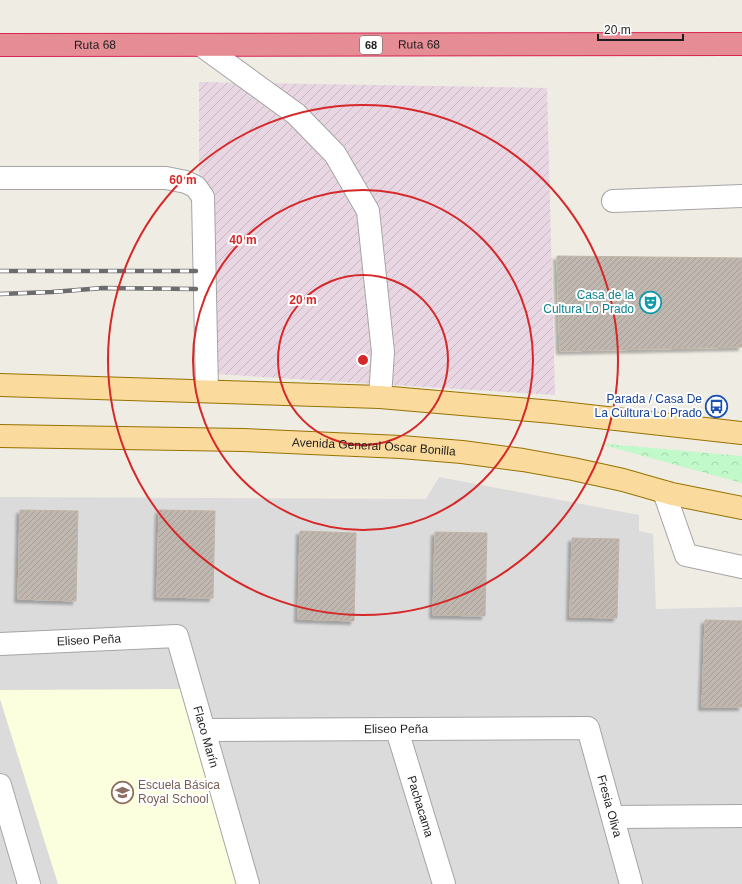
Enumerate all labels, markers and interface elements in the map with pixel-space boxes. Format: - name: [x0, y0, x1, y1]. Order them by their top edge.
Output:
- scale bar: [598, 16, 683, 42]
- text: 20 m: [604, 23, 631, 37]
- road number: 68: [360, 36, 382, 54]
- street label: Ruta 68: [398, 37, 440, 51]
- street label: Ruta 68: [74, 38, 116, 52]
- text: 60 m: [169, 173, 197, 187]
- text: 40 m: [229, 233, 257, 247]
- place label: Casa de la Cultura Lo Prado: [543, 288, 634, 316]
- theatre icon: Casa de la Cultura Lo Prado: [637, 289, 663, 315]
- text: 20 m: [289, 293, 317, 307]
- centre of rings: [356, 353, 370, 367]
- place label: Parada / Casa De La Cultura Lo Prado: [595, 392, 702, 420]
- bus stop icon: Parada / Casa De La Cultura Lo Prado: [704, 393, 730, 419]
- street label: Avenida General Óscar Bonilla: [292, 435, 457, 458]
- street label: Eliseo Peña: [57, 632, 122, 648]
- street label: Flaco Marín: [190, 704, 221, 769]
- street label: Eliseo Peña: [364, 722, 428, 736]
- street label: Fresia Oliva: [594, 773, 625, 839]
- street label: Pachacama: [404, 774, 436, 839]
- place label: Escuela Básica Royal School: [138, 778, 220, 806]
- school or university icon: Escuela Básica Royal School: [109, 779, 135, 805]

